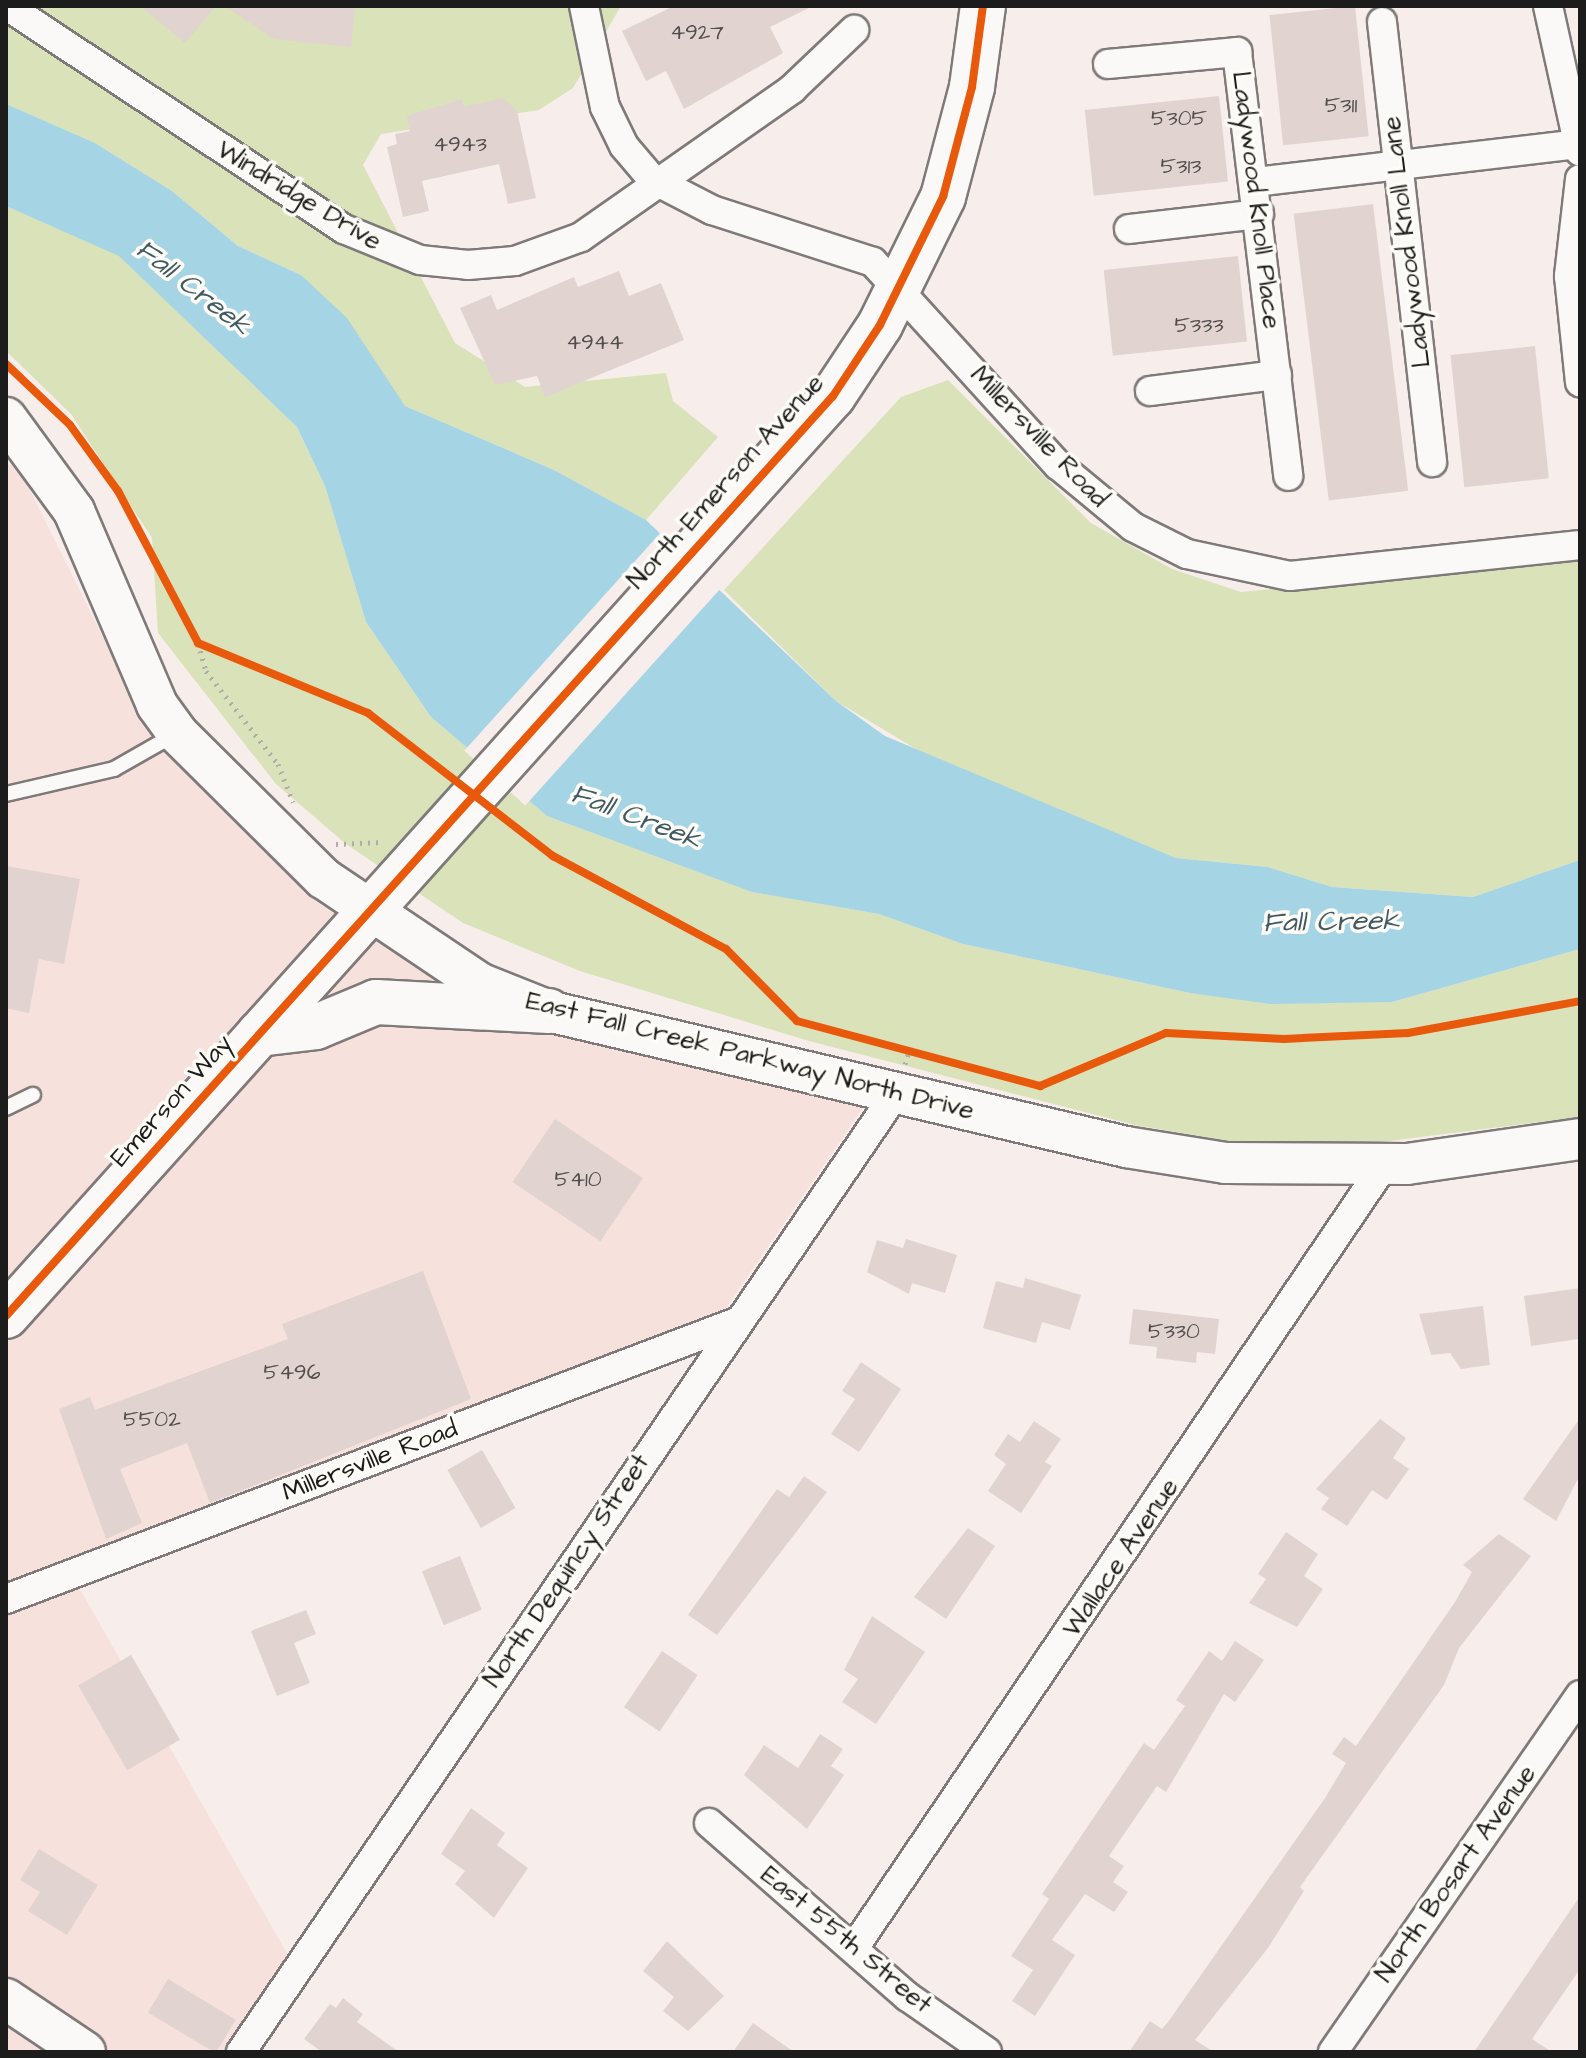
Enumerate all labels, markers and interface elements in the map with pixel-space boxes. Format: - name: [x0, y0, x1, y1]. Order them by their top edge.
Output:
- house number: 4927: [670, 20, 724, 46]
- street label: Ladywood Knoll Place: [1225, 69, 1287, 331]
- house number: 5311: [1325, 93, 1357, 119]
- house number: 5305: [1151, 106, 1207, 132]
- street label: Ladywood Knoll Lane: [1376, 114, 1438, 370]
- house number: 4943: [433, 132, 487, 158]
- street label: Windridge Drive: [211, 134, 387, 258]
- house number: 5313: [1161, 154, 1201, 180]
- water label: Fall Creek: [129, 233, 257, 343]
- house number: 5333: [1174, 313, 1224, 339]
- house number: 4944: [566, 330, 624, 356]
- street label: Millersville Road: [964, 360, 1114, 514]
- street label: North Emerson Avenue: [621, 368, 831, 596]
- water label: Fall Creek: [566, 777, 706, 857]
- water label: Fall Creek: [1263, 904, 1399, 940]
- street label: East Fall Creek Parkway North Drive: [523, 985, 977, 1127]
- street label: Emerson Way: [105, 1028, 239, 1174]
- house number: 5410: [554, 1167, 602, 1193]
- house number: 5330: [1148, 1319, 1200, 1345]
- house number: 5496: [264, 1360, 320, 1386]
- house number: 5502: [123, 1407, 181, 1433]
- street label: Millersville Road: [278, 1413, 462, 1509]
- street label: North Dequincy Street: [477, 1448, 657, 1694]
- street label: Wallace Avenue: [1056, 1473, 1186, 1643]
- street label: North Bosart Avenue: [1369, 1759, 1543, 1989]
- street label: East 55th Street: [754, 1859, 938, 2021]

